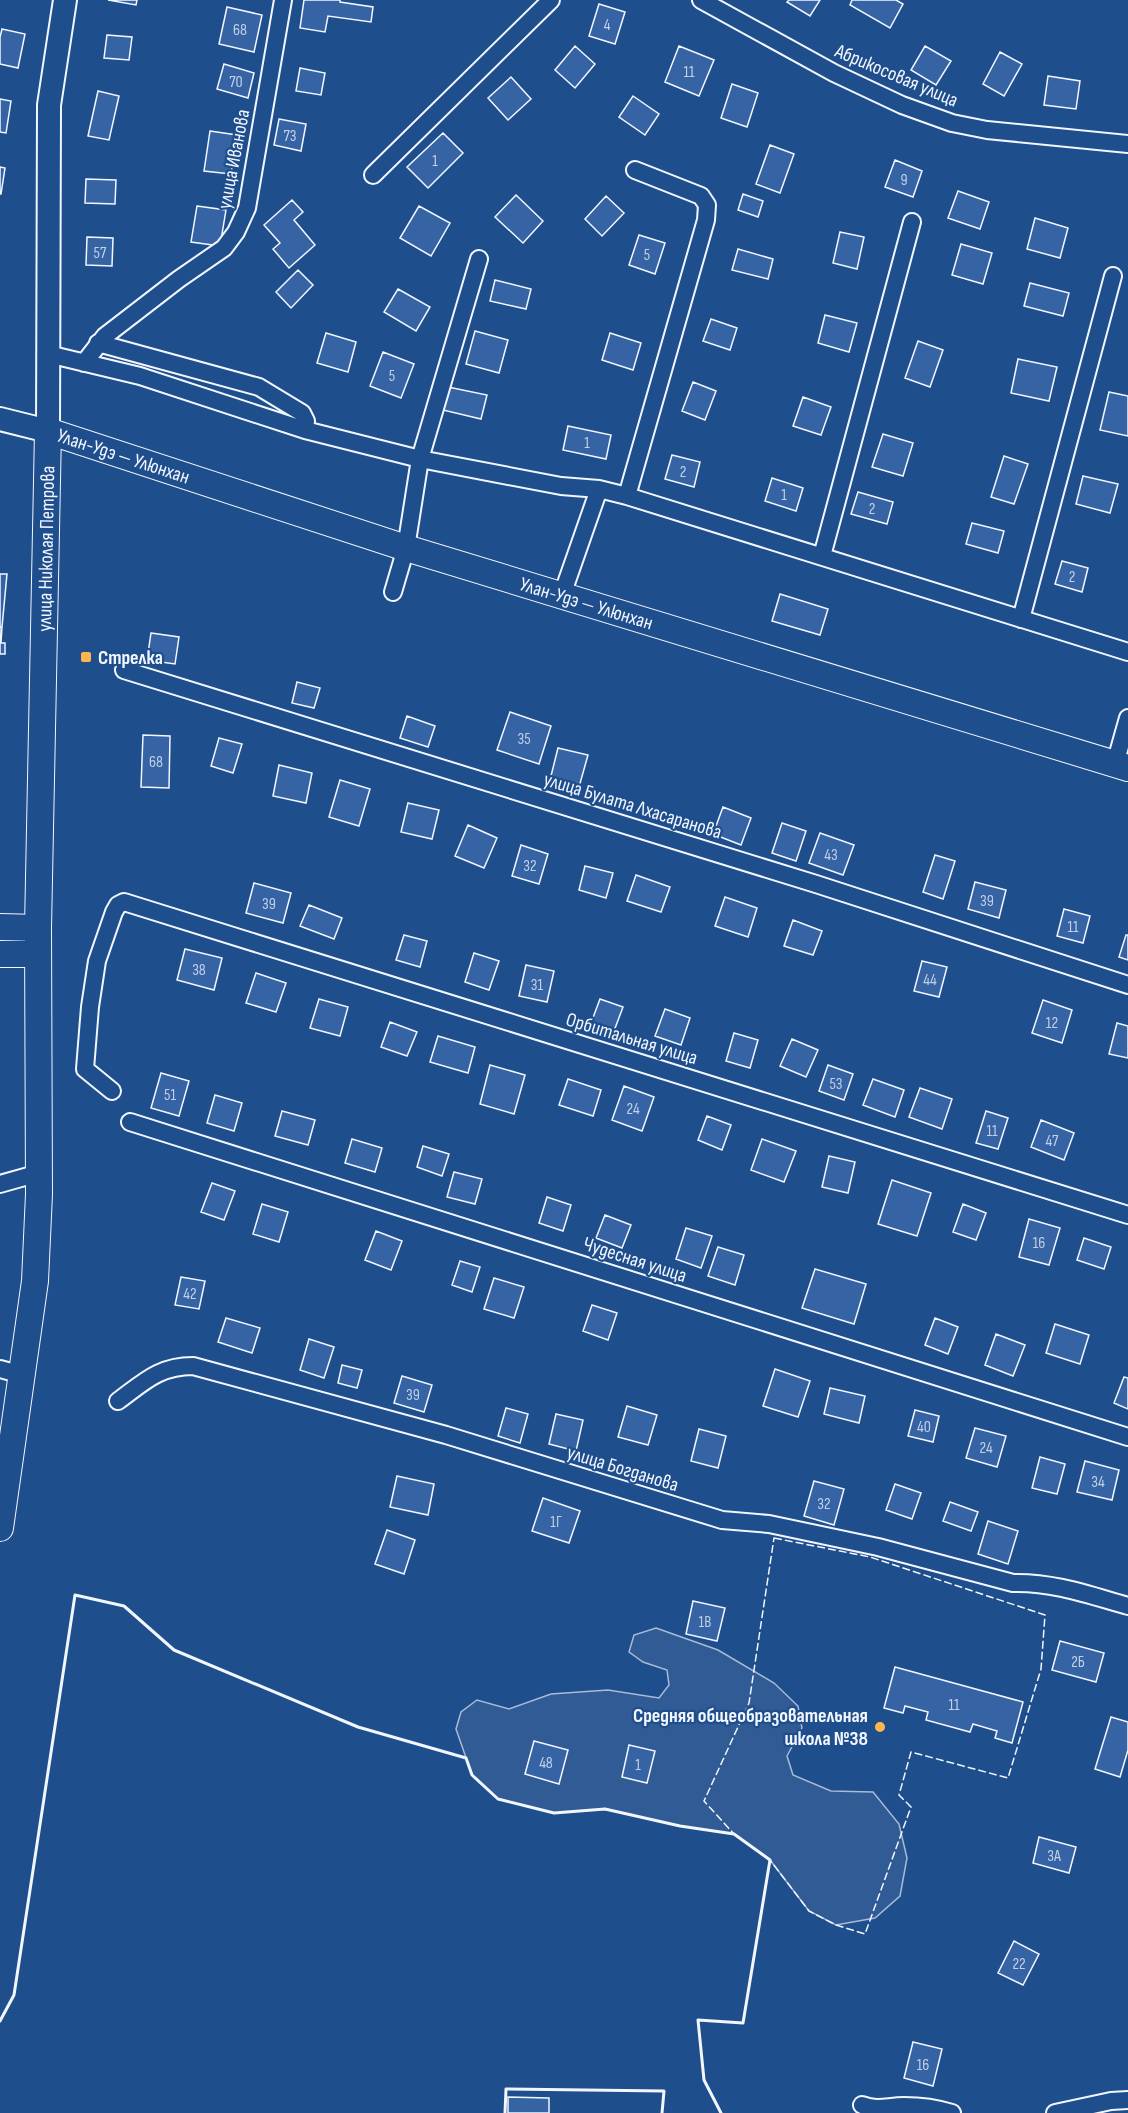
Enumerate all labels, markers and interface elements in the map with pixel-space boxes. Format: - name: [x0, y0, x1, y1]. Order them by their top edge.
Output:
- house number: 4: [604, 16, 611, 35]
- house number: 68: [233, 21, 247, 40]
- street label: Абрикосовая улица: [831, 39, 962, 113]
- house number: 11: [683, 63, 695, 82]
- house number: 70: [229, 73, 243, 92]
- street label: улица Иванова: [213, 107, 255, 211]
- house number: 73: [283, 127, 297, 146]
- house number: 1: [432, 152, 438, 171]
- house number: 9: [900, 171, 908, 190]
- house number: 57: [94, 244, 107, 263]
- house number: 5: [644, 246, 650, 265]
- house number: 5: [389, 367, 395, 386]
- street label: Улан-Удэ — Улюнхан: [54, 424, 192, 489]
- house number: 1: [584, 434, 590, 453]
- house number: 2: [680, 463, 686, 482]
- street label: улица Николая Петрова: [33, 465, 60, 632]
- house number: 1: [781, 486, 787, 505]
- house number: 2: [869, 500, 875, 519]
- house number: 2: [1069, 568, 1075, 587]
- street label: Улан-Удэ — Улюнхан: [517, 572, 656, 636]
- place label: Стрелка: [98, 646, 163, 670]
- marker: Стрелка: [79, 650, 93, 664]
- house number: 35: [517, 730, 531, 749]
- house number: 68: [149, 753, 163, 772]
- street label: улица Булата Лхасаранова: [541, 767, 725, 844]
- house number: 43: [824, 846, 838, 865]
- house number: 32: [523, 857, 537, 876]
- house number: 39: [980, 892, 994, 911]
- house number: 39: [262, 895, 276, 914]
- house number: 11: [1067, 918, 1079, 937]
- house number: 38: [192, 961, 206, 980]
- house number: 44: [923, 971, 937, 990]
- house number: 31: [531, 976, 544, 995]
- street label: Орбитальная улица: [563, 1008, 700, 1070]
- house number: 12: [1046, 1014, 1058, 1033]
- house number: 53: [829, 1075, 843, 1094]
- house number: 51: [164, 1086, 176, 1105]
- house number: 24: [626, 1100, 640, 1119]
- house number: 11: [986, 1122, 998, 1141]
- house number: 47: [1046, 1132, 1059, 1151]
- street label: Чудесная улица: [580, 1232, 690, 1288]
- house number: 16: [1033, 1234, 1045, 1253]
- house number: 42: [183, 1285, 197, 1304]
- house number: 39: [406, 1386, 420, 1405]
- house number: 40: [917, 1418, 931, 1437]
- house number: 24: [979, 1439, 993, 1458]
- street label: улица Богданова: [564, 1441, 681, 1497]
- house number: 34: [1091, 1473, 1105, 1492]
- house number: 32: [817, 1495, 831, 1514]
- house number: 1Г: [550, 1513, 562, 1532]
- house number: 1В: [699, 1613, 711, 1632]
- house number: 2Б: [1071, 1653, 1085, 1672]
- house number: 11: [948, 1696, 960, 1715]
- place label: Средняя общеобразовательная школа №38: [633, 1704, 868, 1751]
- marker: Средняя общеобразовательная школа №38: [873, 1720, 887, 1734]
- house number: 48: [539, 1754, 553, 1773]
- house number: 1: [635, 1756, 641, 1775]
- house number: 3А: [1047, 1847, 1061, 1866]
- house number: 22: [1012, 1955, 1026, 1974]
- house number: 16: [917, 2056, 929, 2075]

